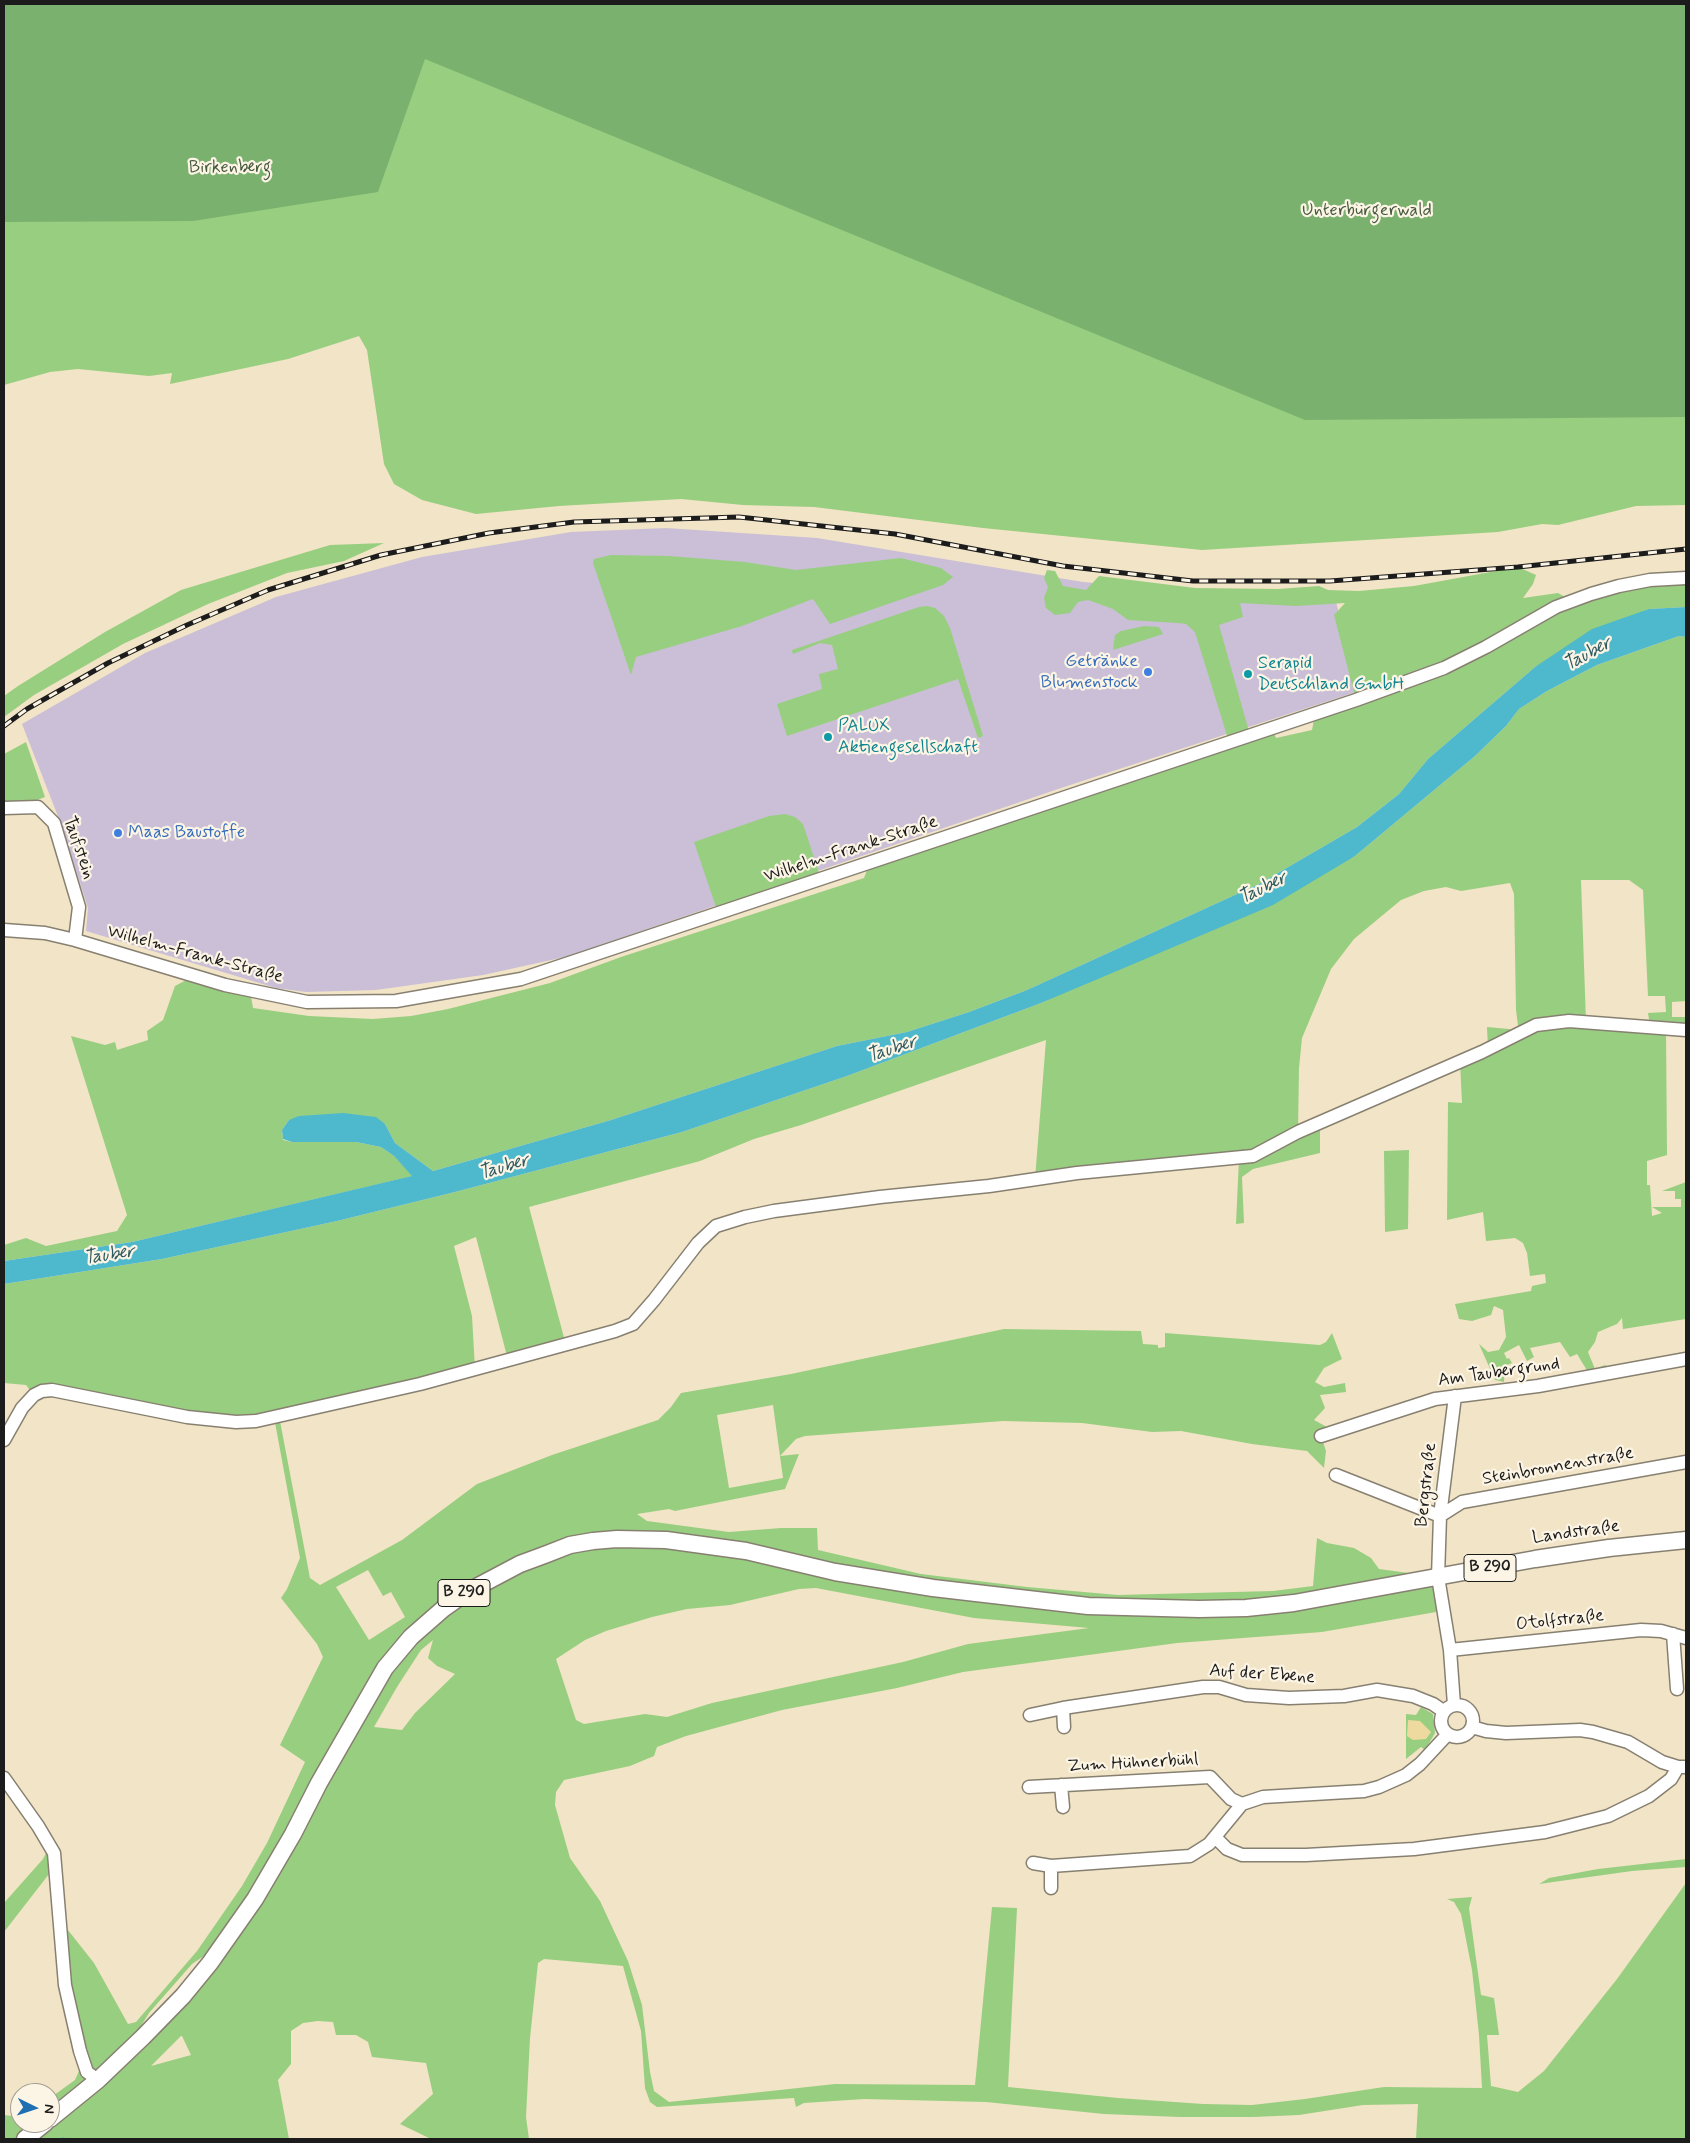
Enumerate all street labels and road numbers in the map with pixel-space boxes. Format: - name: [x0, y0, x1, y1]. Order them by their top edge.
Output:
- street label: Wilhelm-Frank-Straße: [761, 812, 941, 888]
- street label: Taufstein: [57, 814, 99, 882]
- street label: Wilhelm-Frank-Straße: [105, 921, 285, 989]
- street label: Am Taubergrund: [1437, 1354, 1561, 1392]
- street label: Bergstraße: [1412, 1442, 1442, 1528]
- street label: Steinbronnenstraße: [1481, 1443, 1635, 1491]
- street label: Landstraße: [1531, 1516, 1621, 1550]
- road number: B 290: [1464, 1555, 1516, 1582]
- road number: B 290: [438, 1580, 490, 1606]
- street label: Otolfstraße: [1515, 1606, 1605, 1636]
- street label: Auf der Ebene: [1208, 1661, 1316, 1689]
- street label: Zum Hühnerbühl: [1067, 1750, 1199, 1778]

